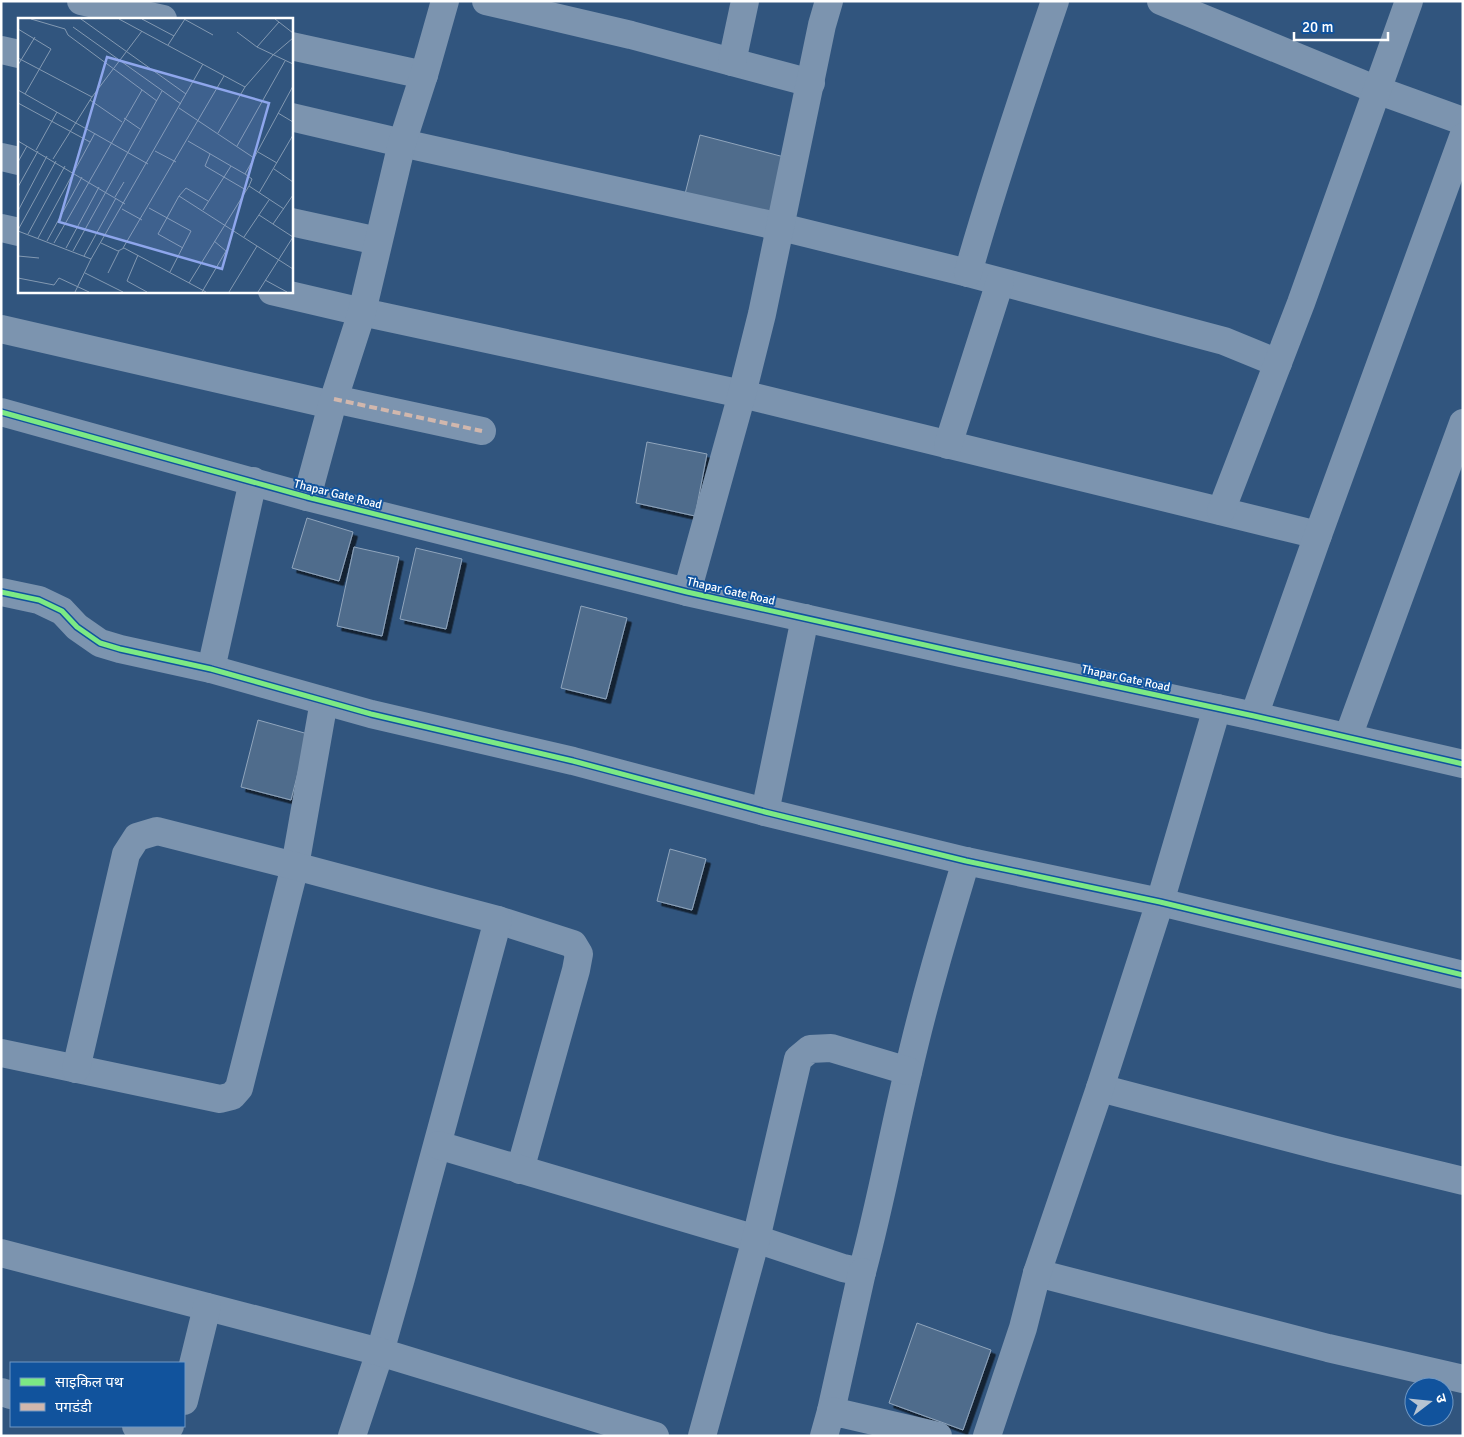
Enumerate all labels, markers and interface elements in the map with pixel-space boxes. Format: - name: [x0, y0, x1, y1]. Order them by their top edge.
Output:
- scale bar: [1294, 10, 1388, 42]
- inset map: [18, 18, 292, 292]
- text: 20 m: [1302, 18, 1333, 36]
- street label: Thapar Gate Road: [292, 476, 383, 513]
- street label: Thapar Gate Road: [685, 574, 776, 609]
- street label: Thapar Gate Road: [1080, 662, 1172, 695]
- legend: [10, 1362, 185, 1427]
- text: साइकिल पथ: [55, 1373, 124, 1391]
- north arrow: [1404, 1377, 1454, 1427]
- text: उ: [1432, 1392, 1451, 1406]
- text: पगडंडी: [55, 1398, 93, 1416]

